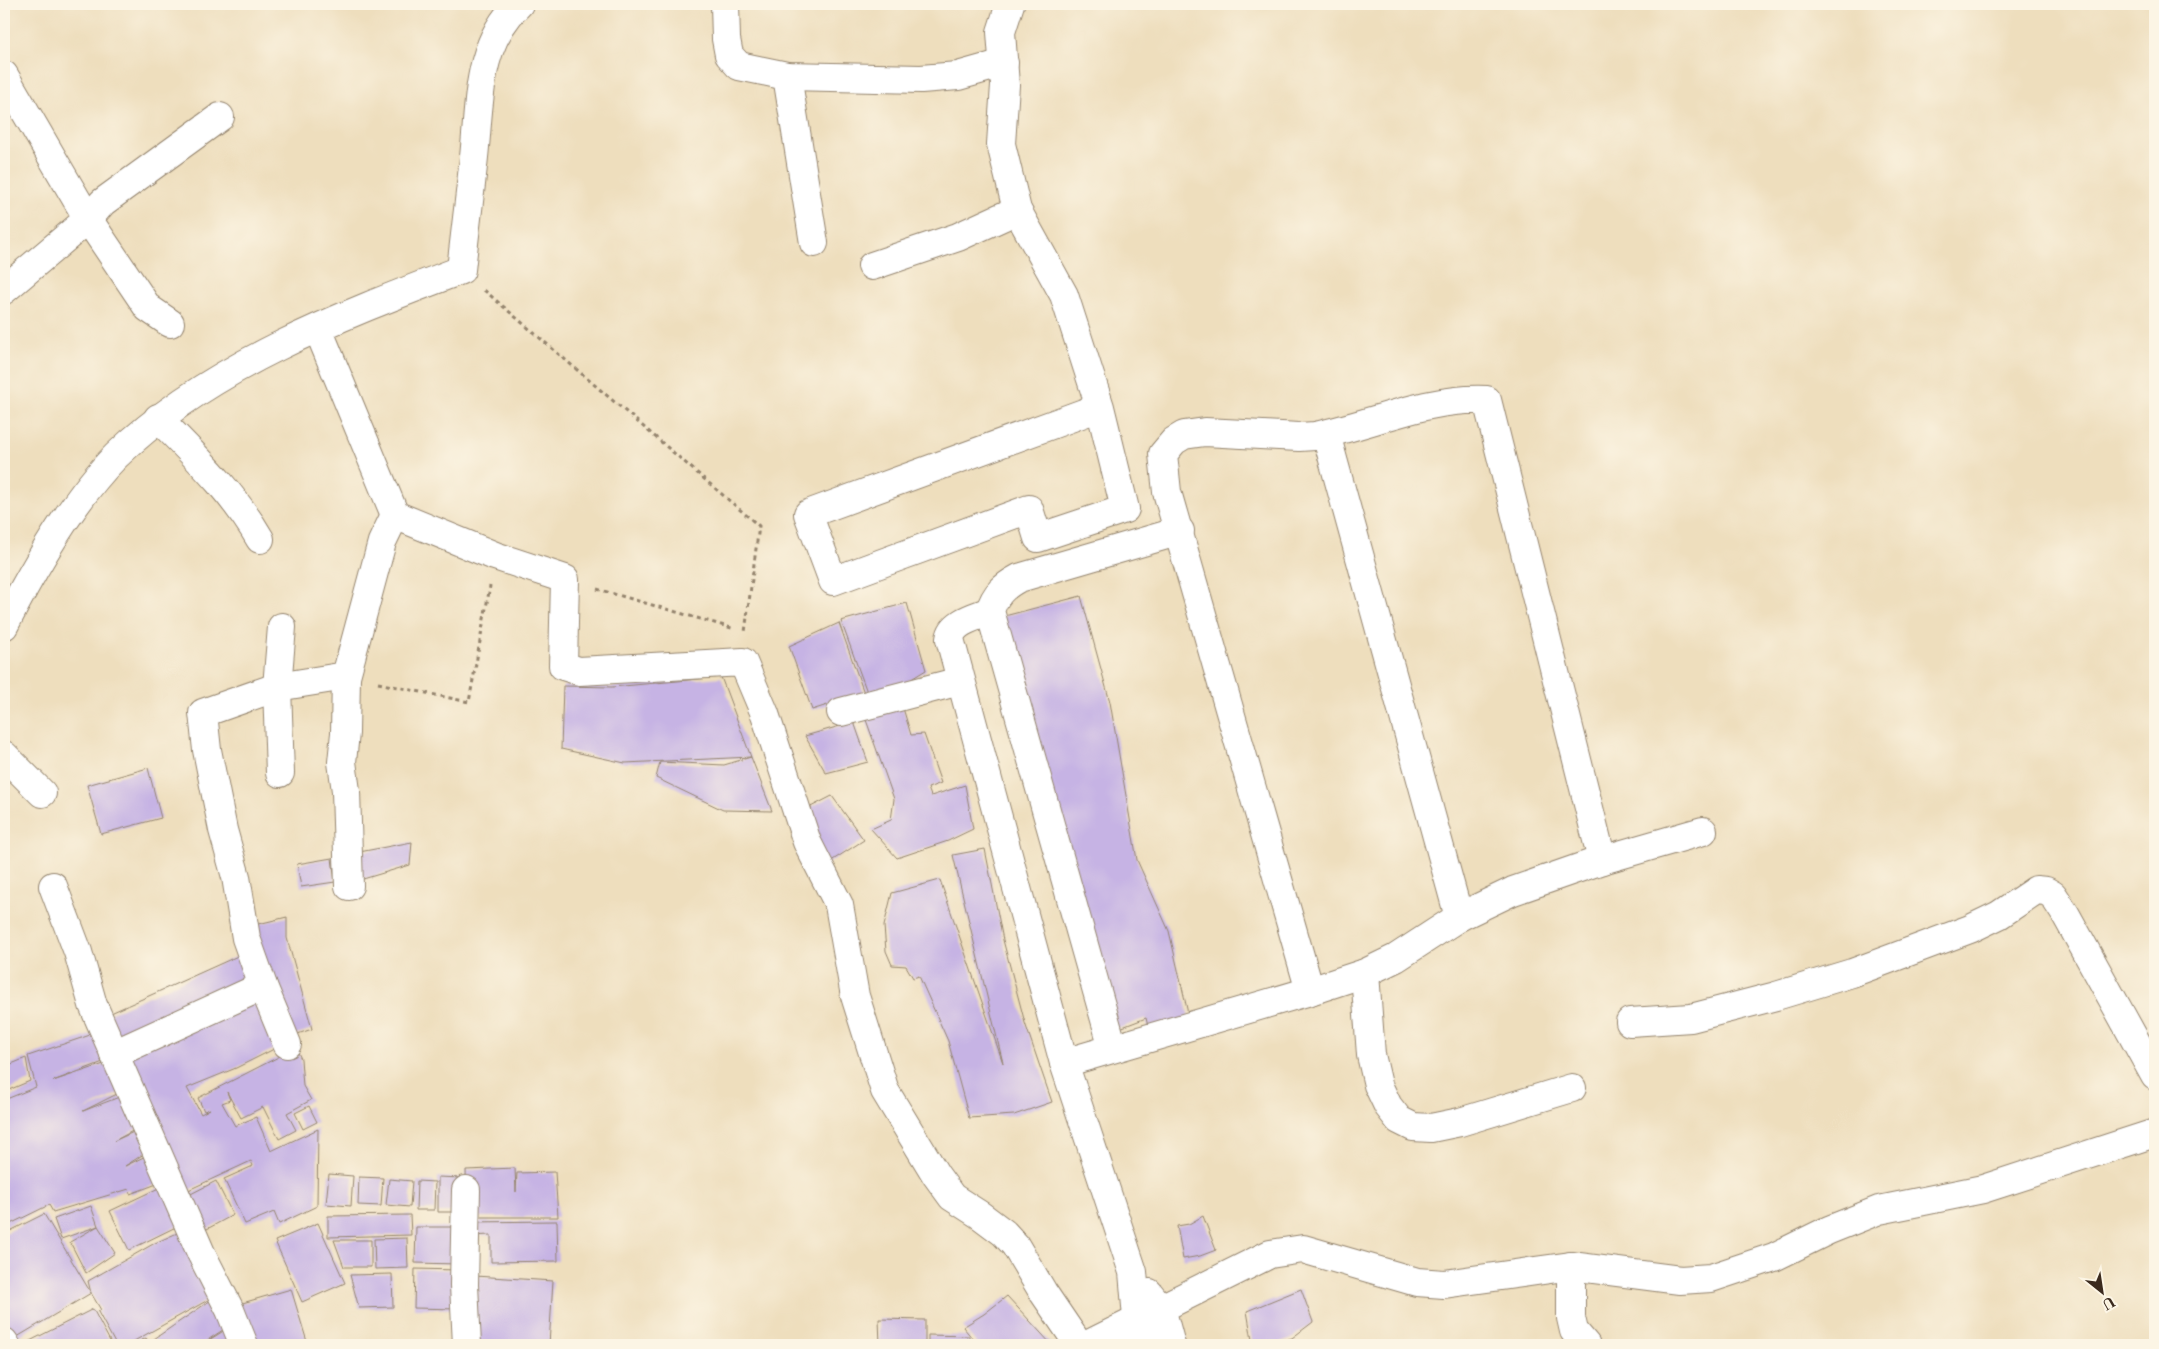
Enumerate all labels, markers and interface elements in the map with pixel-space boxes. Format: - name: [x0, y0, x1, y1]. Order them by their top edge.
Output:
- north arrow: [2076, 1266, 2126, 1316]
- text: U: [2099, 1293, 2118, 1314]

